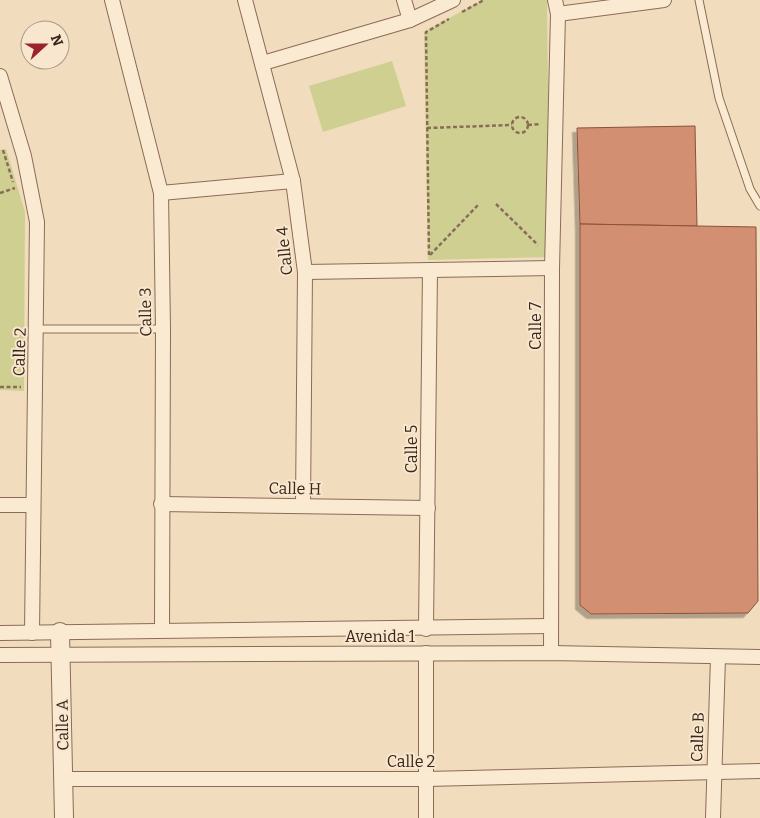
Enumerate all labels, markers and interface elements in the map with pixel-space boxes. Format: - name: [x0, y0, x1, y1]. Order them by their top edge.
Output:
- north arrow: [20, 20, 70, 70]
- text: N: [47, 32, 67, 49]
- street label: Calle 4: [272, 225, 297, 276]
- street label: Calle 3: [136, 287, 155, 337]
- street label: Calle 7: [526, 302, 545, 350]
- street label: Calle 2: [9, 327, 30, 377]
- street label: Calle 5: [402, 425, 421, 473]
- street label: Calle H: [269, 479, 321, 498]
- street label: Avenida 1: [345, 627, 416, 646]
- street label: Calle A: [53, 699, 72, 751]
- street label: Calle B: [687, 712, 708, 762]
- street label: Calle 2: [387, 752, 435, 771]

